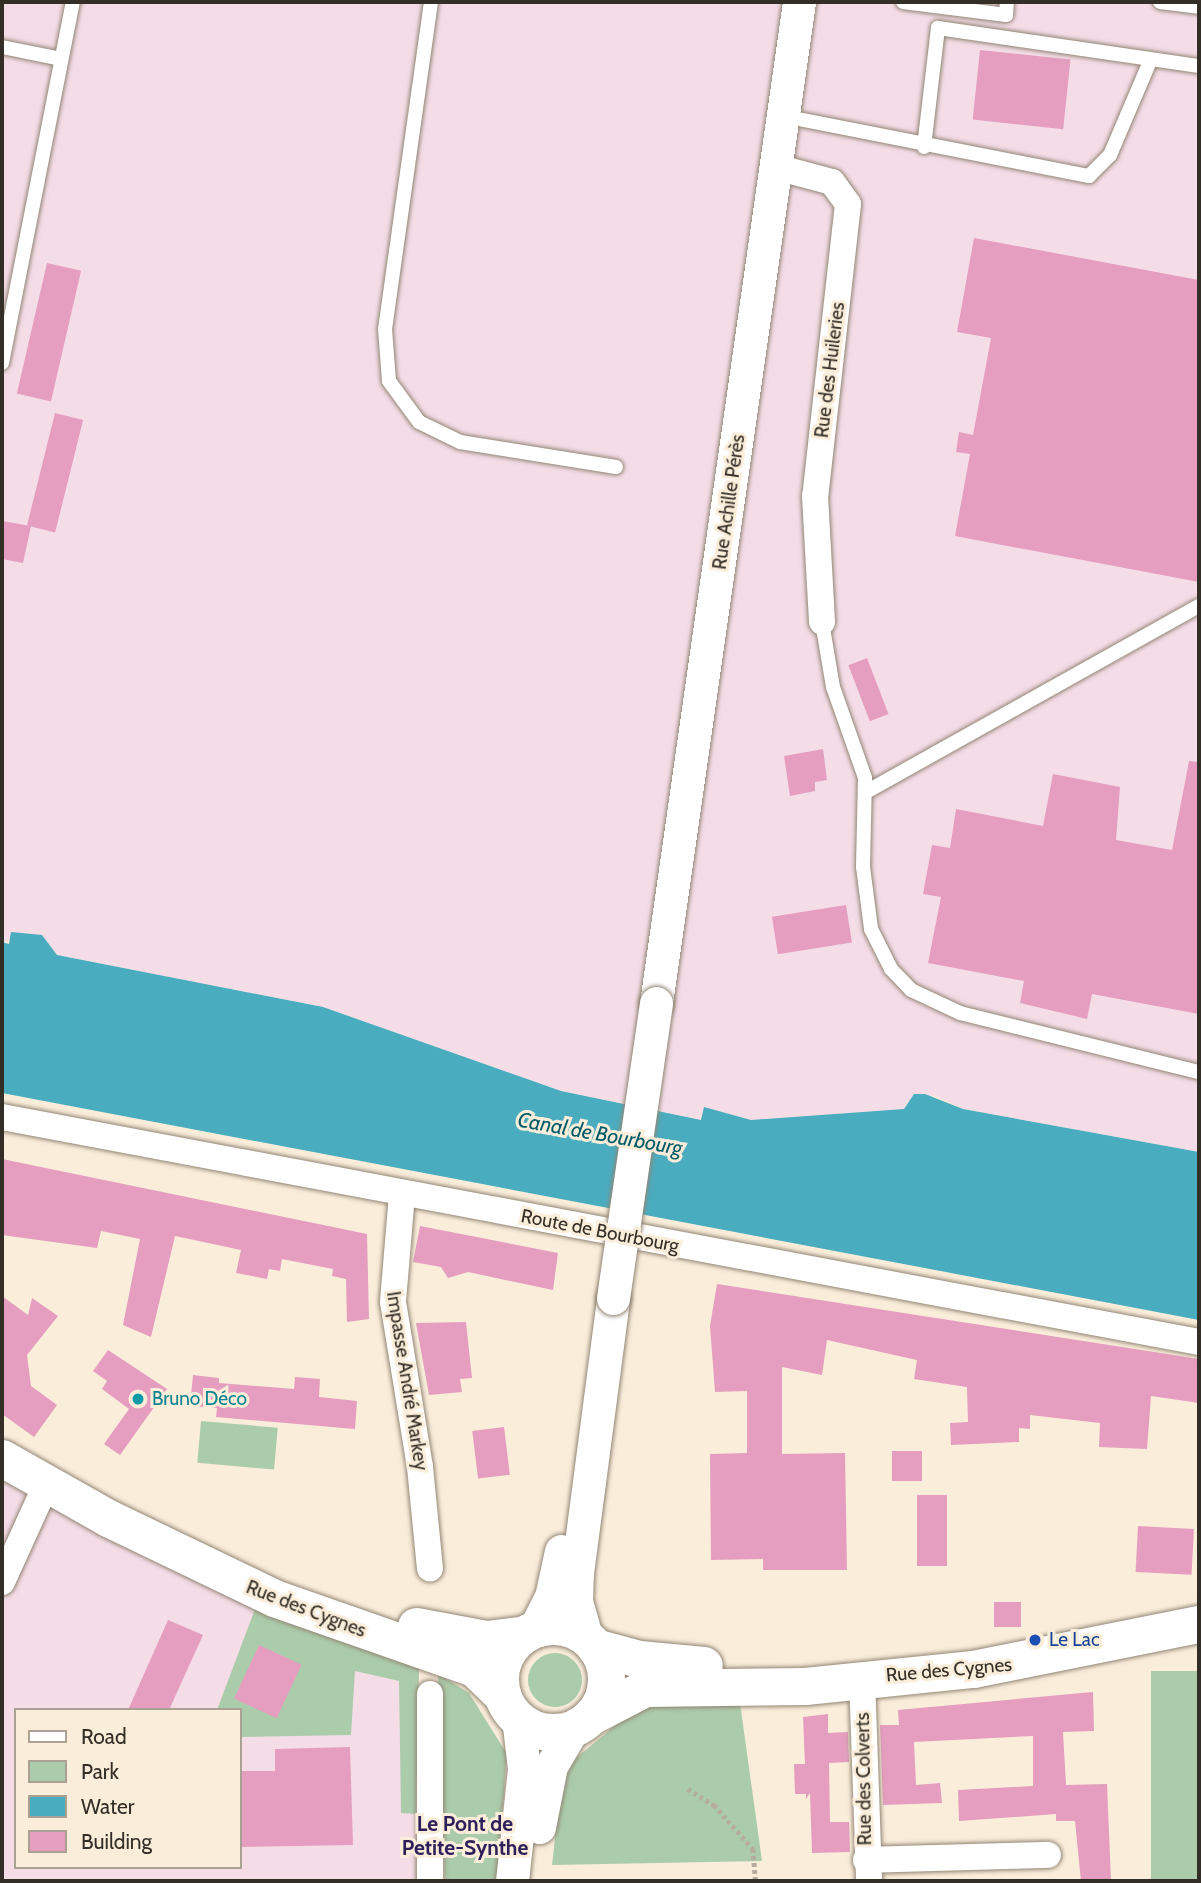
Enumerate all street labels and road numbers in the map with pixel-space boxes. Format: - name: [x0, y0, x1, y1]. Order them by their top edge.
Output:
- street label: Rue des Huileries: [810, 301, 850, 439]
- street label: Rue Achille Pérès: [708, 433, 750, 571]
- street label: Route de Bourbourg: [519, 1205, 681, 1257]
- street label: Impasse André Markey: [382, 1290, 432, 1472]
- street label: Rue des Cygnes: [243, 1576, 369, 1642]
- street label: Rue des Cygnes: [885, 1653, 1013, 1687]
- street label: Rue des Colverts: [851, 1712, 877, 1846]

